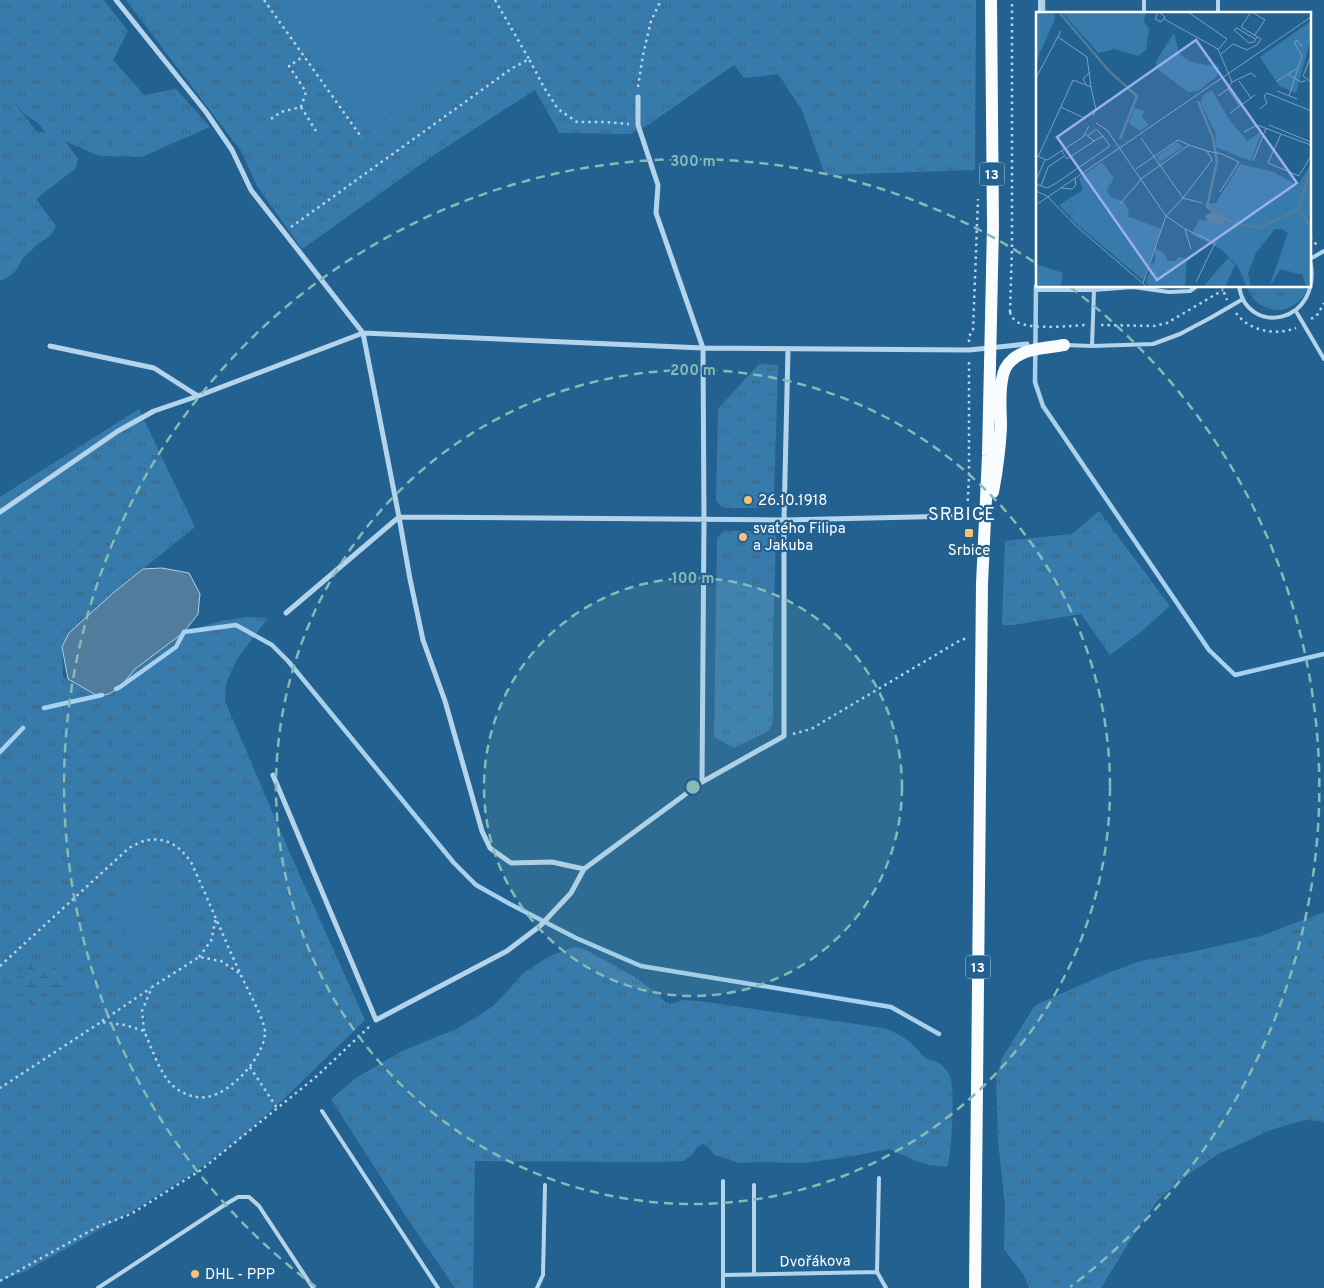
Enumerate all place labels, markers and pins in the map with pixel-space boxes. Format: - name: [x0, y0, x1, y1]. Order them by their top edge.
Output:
- place label: 26.10.1918: [758, 492, 827, 511]
- marker: 26.10.1918: [742, 494, 754, 506]
- place label: svatého Filipa a Jakuba: [753, 520, 846, 556]
- marker: Srbice: [963, 527, 975, 539]
- marker: svatého Filipa a Jakuba: [737, 531, 749, 543]
- place label: Srbice: [948, 542, 990, 561]
- centre of rings: [684, 778, 702, 796]
- place label: DHL - PPP: [205, 1266, 275, 1285]
- marker: DHL - PPP: [189, 1268, 201, 1280]

